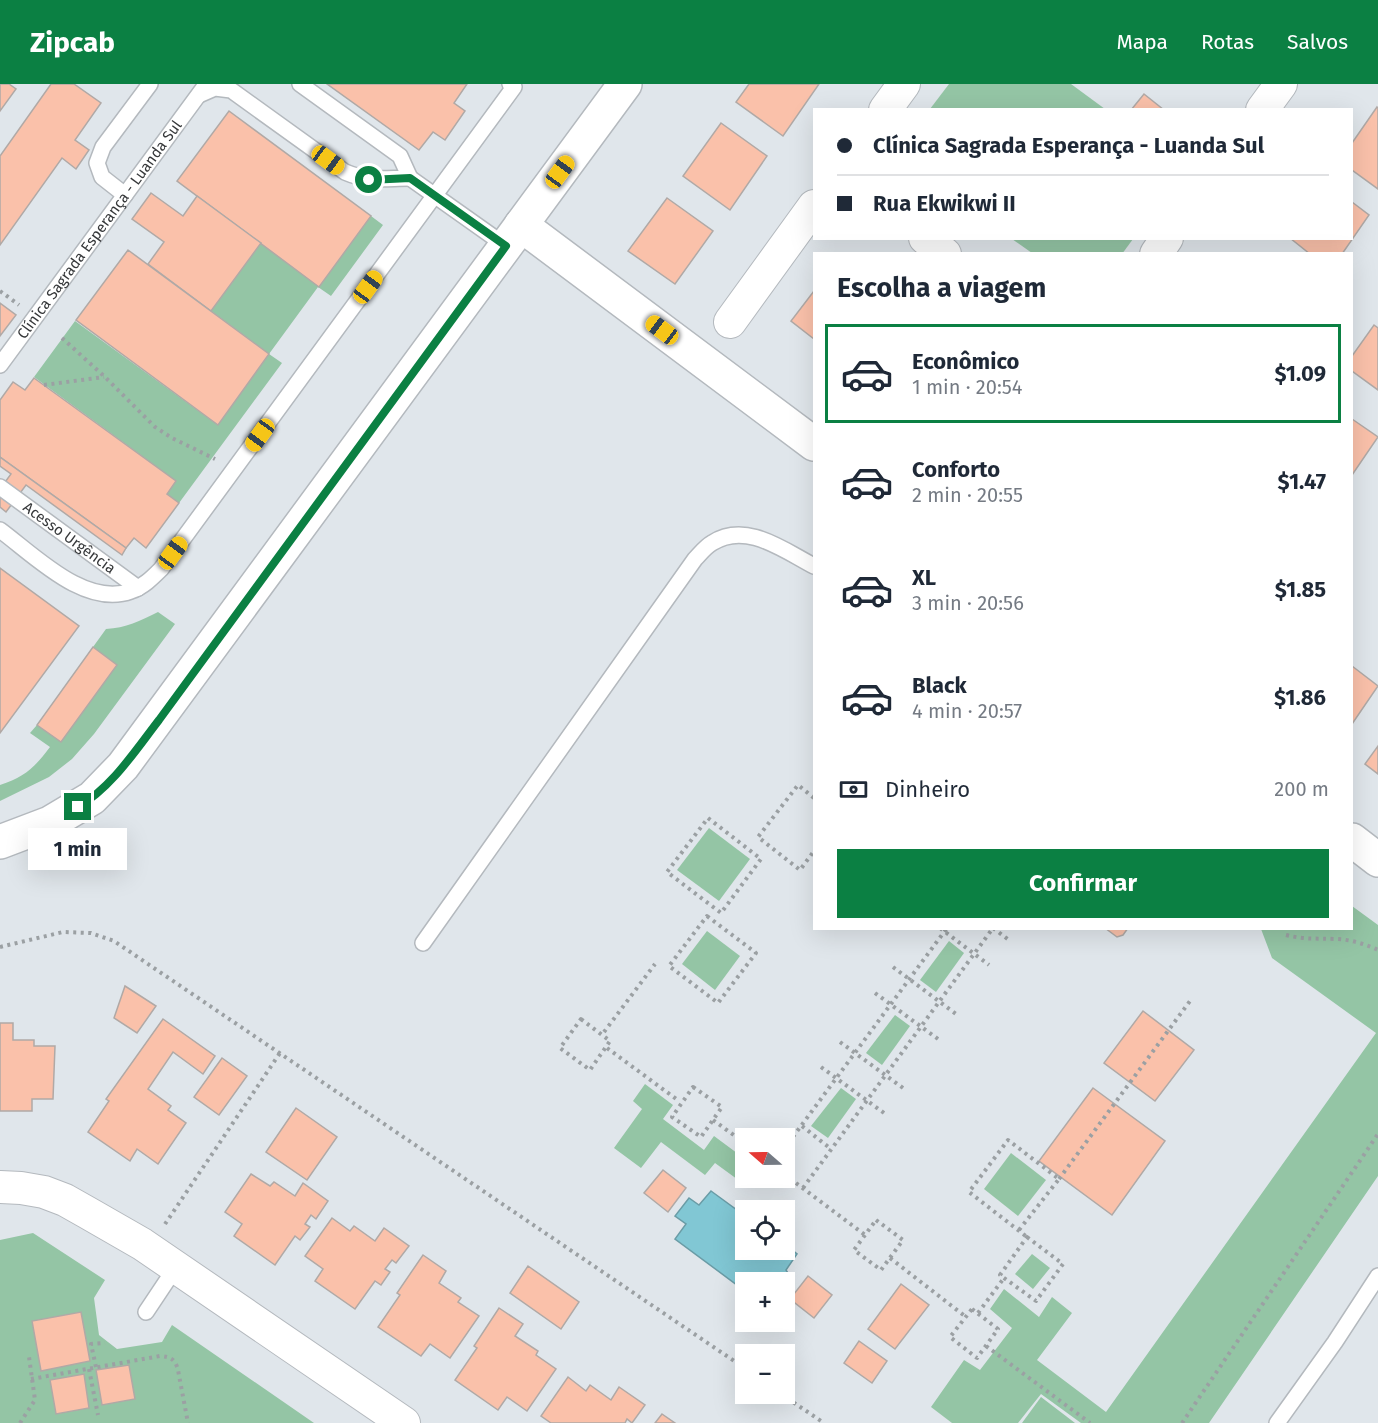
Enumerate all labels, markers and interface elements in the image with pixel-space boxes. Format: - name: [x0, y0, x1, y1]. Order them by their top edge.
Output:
- text: Zipcab: [30, 26, 115, 59]
- text: Mapa: [1117, 29, 1168, 55]
- text: Rotas: [1201, 29, 1254, 55]
- text: Salvos: [1287, 29, 1348, 55]
- street label: Clínica Sagrada Esperança - Luanda Sul: [13, 116, 186, 342]
- text: Clínica Sagrada Esperança - Luanda Sul: [873, 132, 1264, 159]
- car: [308, 142, 348, 178]
- car: [542, 152, 578, 192]
- route start: [355, 166, 382, 193]
- text: Rua Ekwikwi II: [873, 190, 1016, 217]
- car: [350, 267, 386, 307]
- text: Escolha a viagem: [837, 272, 1046, 304]
- car: [642, 312, 682, 348]
- icon: car: [840, 347, 894, 401]
- text: Econômico: [912, 348, 1019, 375]
- text: $1.09: [1275, 360, 1326, 387]
- text: 1 min · 20:54: [912, 375, 1022, 399]
- car: [242, 415, 278, 455]
- icon: car: [840, 455, 894, 509]
- text: Conforto: [912, 456, 1000, 483]
- text: $1.47: [1278, 468, 1326, 495]
- text: 2 min · 20:55: [912, 483, 1023, 507]
- street label: Acesso Urgência: [20, 498, 119, 578]
- car: [155, 533, 191, 573]
- icon: car: [840, 563, 894, 617]
- text: XL: [912, 564, 936, 591]
- text: $1.85: [1275, 576, 1326, 603]
- text: 3 min · 20:56: [912, 591, 1024, 615]
- icon: car: [840, 671, 894, 725]
- text: Black: [912, 672, 967, 699]
- text: $1.86: [1274, 684, 1326, 711]
- text: 4 min · 20:57: [912, 699, 1022, 723]
- icon: cash: [837, 773, 870, 806]
- text: Dinheiro: [885, 776, 970, 803]
- text: 200 m: [1274, 777, 1329, 801]
- route end: [64, 793, 91, 820]
- callout: 1 min: [28, 828, 128, 870]
- text: 1 min: [53, 837, 102, 861]
- button: Confirmar: [837, 849, 1329, 918]
- north arrow: [735, 1128, 795, 1188]
- map controls: [735, 1128, 795, 1404]
- button: locate: [735, 1200, 795, 1260]
- button: +: [735, 1272, 795, 1332]
- button: −: [735, 1344, 795, 1404]

